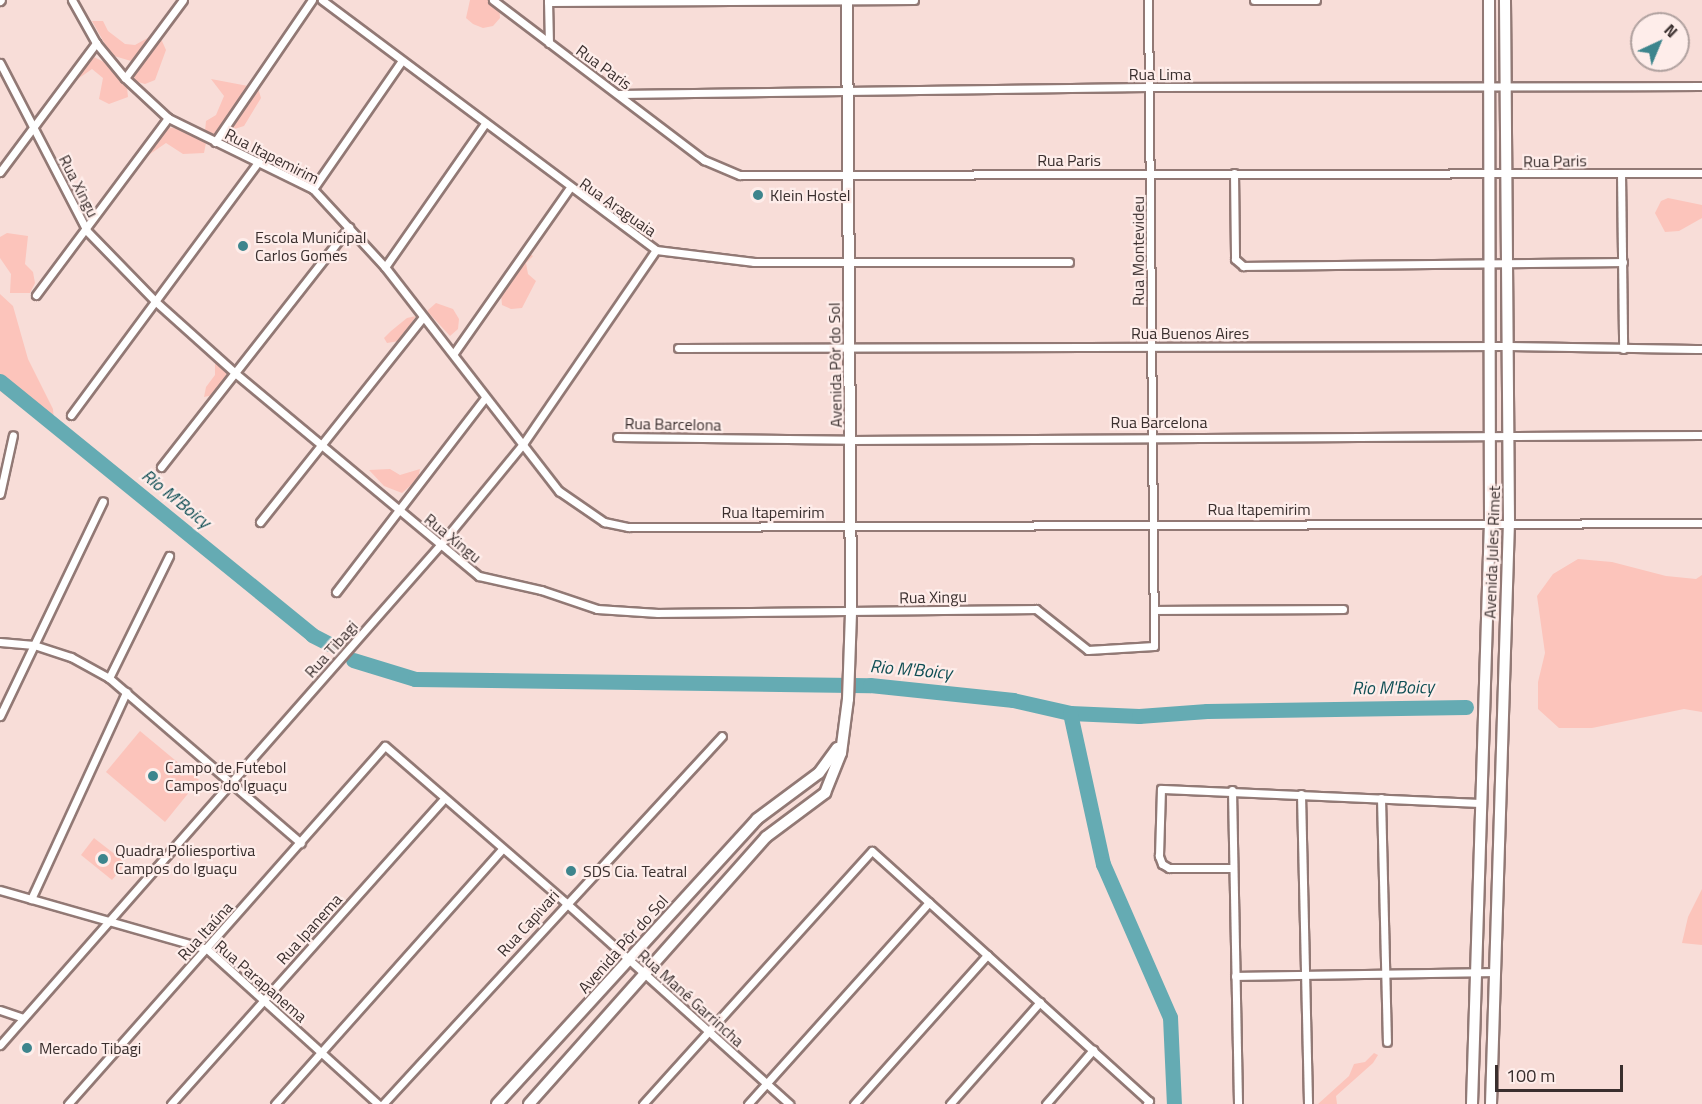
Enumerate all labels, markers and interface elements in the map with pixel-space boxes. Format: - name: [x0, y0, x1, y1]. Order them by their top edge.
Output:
- north arrow: [1630, 12, 1690, 72]
- text: N: [1659, 18, 1683, 43]
- street label: Rua Paris: [573, 40, 635, 94]
- street label: Rua Lima: [1129, 64, 1191, 84]
- street label: Rua Itapemirim: [222, 124, 322, 188]
- street label: Rua Paris: [1037, 150, 1101, 170]
- street label: Rua Paris: [1523, 151, 1587, 171]
- street label: Rua Xingu: [55, 152, 103, 220]
- street label: Rua Araguaia: [576, 174, 660, 240]
- place label: Klein Hostel: [770, 185, 850, 205]
- marker: Klein Hostel: [751, 188, 765, 202]
- street label: Rua Montevideu: [1128, 196, 1148, 306]
- place label: Escola Municipal Carlos Gomes: [255, 227, 367, 265]
- marker: Escola Municipal Carlos Gomes: [236, 239, 250, 253]
- street label: Avenida Pôr do Sol: [824, 302, 846, 428]
- street label: Rua Buenos Aires: [1131, 323, 1249, 343]
- street label: Rua Barcelona: [1111, 412, 1207, 432]
- street label: Rua Barcelona: [624, 414, 722, 434]
- water label: Rio M'Boicy: [137, 465, 215, 533]
- street label: Avenida Jules Rimet: [1480, 485, 1504, 619]
- street label: Rua Itapemirim: [1207, 499, 1311, 519]
- street label: Rua Itapemirim: [721, 502, 825, 522]
- street label: Rua Xingu: [421, 509, 485, 567]
- street label: Rua Xingu: [899, 587, 967, 607]
- street label: Rua Tibagi: [300, 617, 362, 681]
- water label: Rio M'Boicy: [869, 656, 953, 684]
- water label: Rio M'Boicy: [1352, 676, 1434, 700]
- place label: Campo de Futebol Campos do Iguaçu: [165, 757, 287, 795]
- marker: Campo de Futebol Campos do Iguaçu: [146, 769, 160, 783]
- place label: Quadra Poliesportiva Campos do Iguaçu: [115, 840, 255, 878]
- marker: Quadra Poliesportiva Campos do Iguaçu: [96, 852, 110, 866]
- place label: SDS Cia. Teatral: [583, 861, 687, 881]
- marker: SDS Cia. Teatral: [564, 864, 578, 878]
- street label: Rua Capivari: [493, 886, 563, 960]
- street label: Rua Ipanema: [272, 890, 346, 968]
- street label: Avenida Pôr do Sol: [574, 891, 672, 997]
- street label: Rua Itaúna: [174, 898, 236, 964]
- street label: Rua Parapanema: [211, 936, 311, 1026]
- street label: Rua Mané Garrincha: [634, 945, 748, 1051]
- place label: Mercado Tibagi: [39, 1038, 141, 1058]
- marker: Mercado Tibagi: [20, 1041, 34, 1055]
- scale bar: [1498, 1053, 1626, 1091]
- text: 100 m: [1506, 1062, 1555, 1089]

